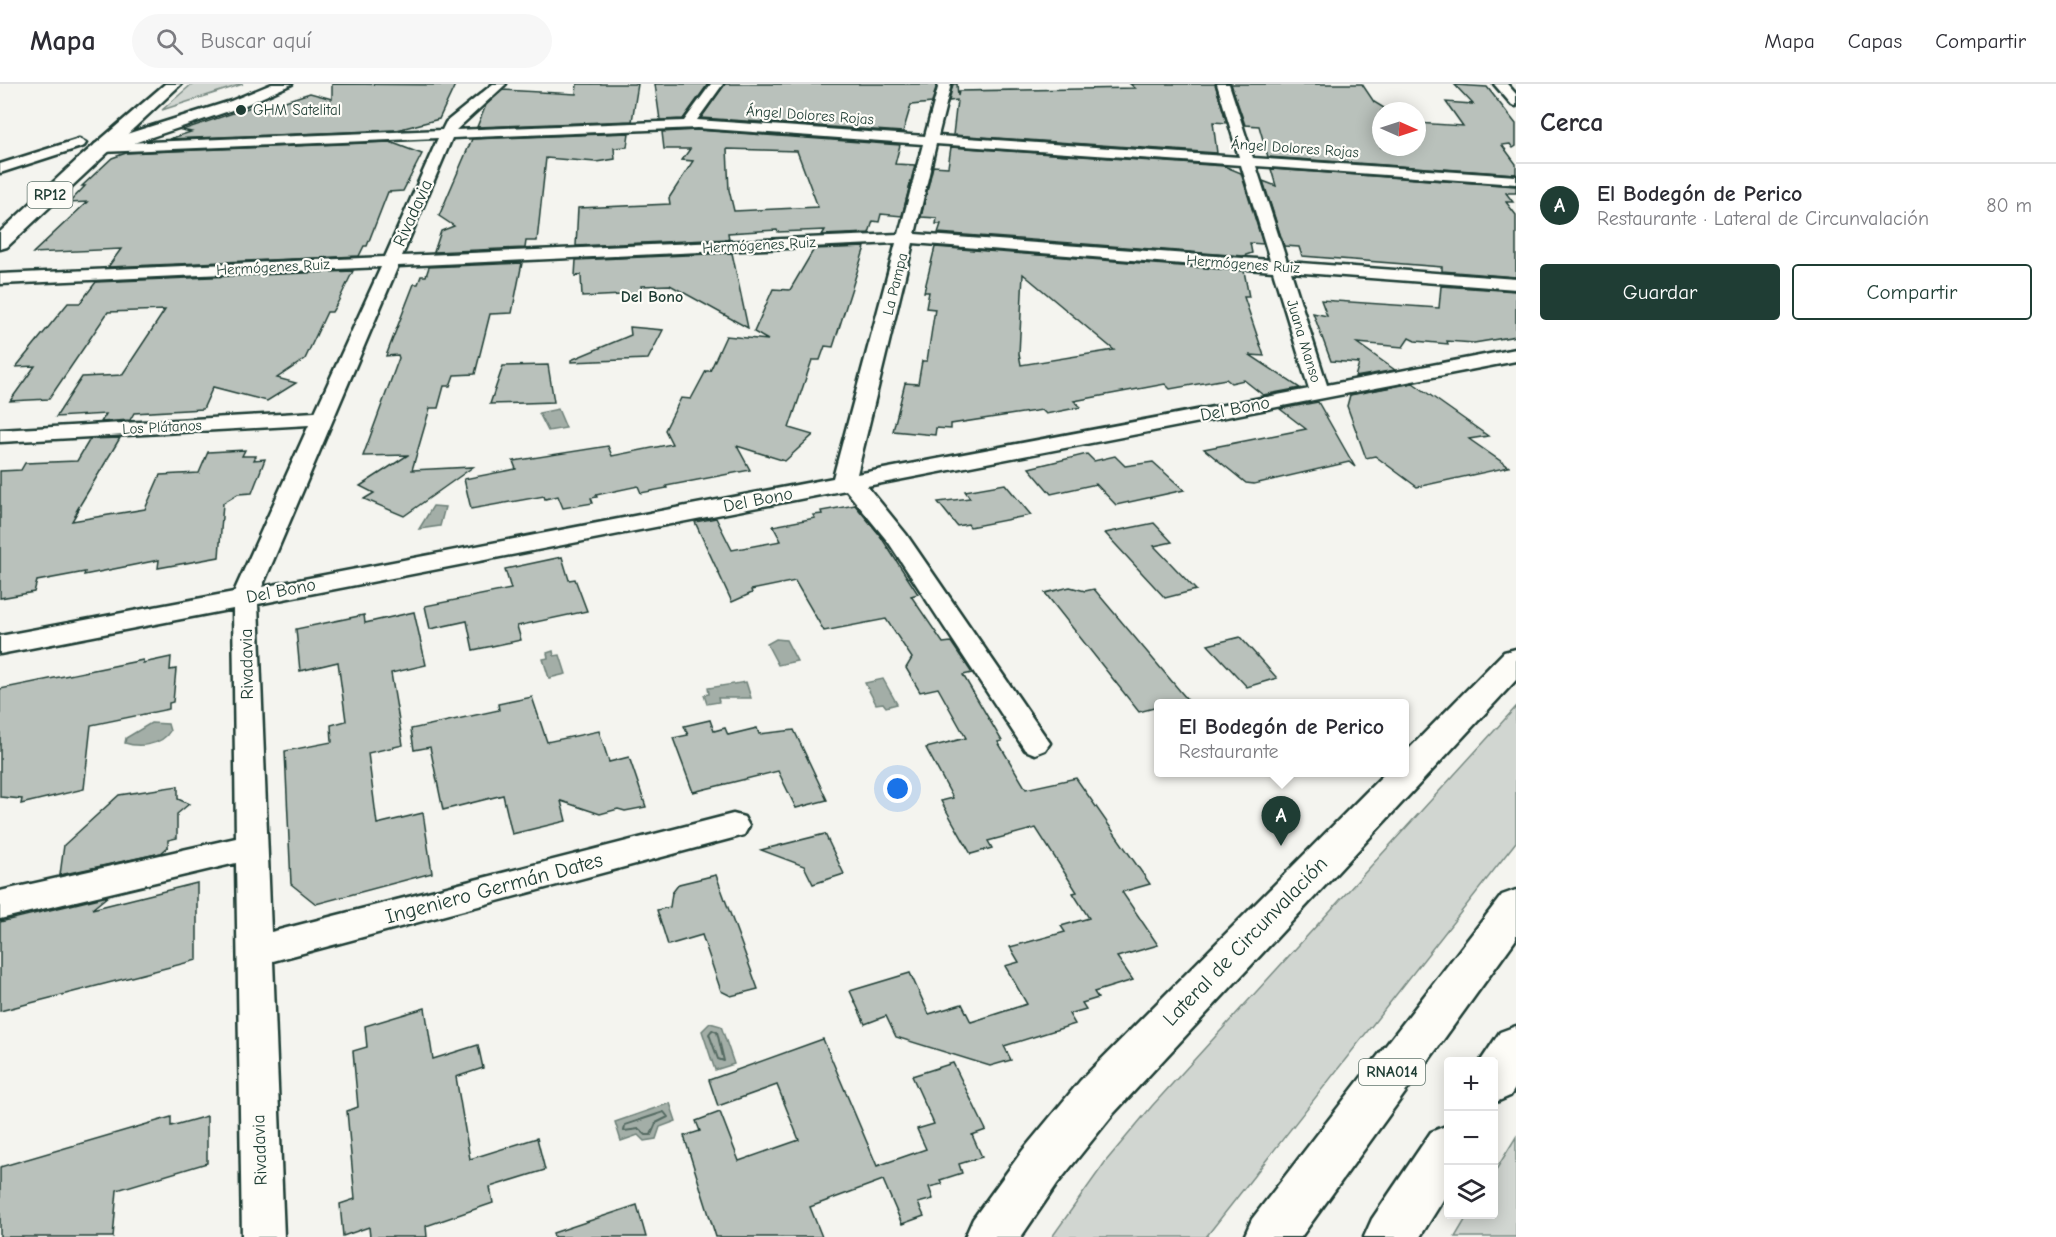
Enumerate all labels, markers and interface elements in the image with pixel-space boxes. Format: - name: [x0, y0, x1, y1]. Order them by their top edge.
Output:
- search box: [132, 14, 552, 68]
- text: Mapa: [30, 25, 96, 57]
- icon: search: [153, 25, 186, 58]
- text: Buscar aquí: [201, 28, 312, 54]
- text: Mapa: [1764, 29, 1815, 53]
- text: Capas: [1848, 29, 1902, 53]
- text: Compartir: [1935, 29, 2026, 53]
- place label: GHM Satelital: [253, 101, 341, 119]
- street label: Ángel Dolores Rojas: [746, 101, 875, 128]
- north arrow: [1372, 102, 1426, 156]
- marker: GHM Satelital: [234, 103, 248, 117]
- text: Cerca: [1540, 108, 1604, 138]
- street label: Ángel Dolores Rojas: [1231, 134, 1360, 161]
- street label: Rivadavia: [389, 176, 437, 250]
- text: El Bodegón de Perico: [1597, 181, 1802, 207]
- road number: RP12: [28, 182, 72, 208]
- text: A: [1554, 194, 1565, 217]
- text: 80 m: [1986, 194, 2032, 217]
- text: Restaurante · Lateral de Circunvalación: [1597, 207, 1929, 230]
- street label: Hermógenes Ruiz: [702, 233, 817, 257]
- street label: La Pampa: [879, 251, 911, 317]
- street label: Hermógenes Ruiz: [1186, 251, 1301, 277]
- street label: Hermógenes Ruiz: [216, 255, 331, 279]
- button: Guardar: [1540, 264, 1780, 320]
- button: Compartir: [1792, 264, 2032, 320]
- district label: Del Bono: [621, 288, 683, 306]
- street label: Juana Manso: [1283, 297, 1325, 385]
- street label: Del Bono: [1198, 392, 1272, 426]
- street label: Los Plátanos: [122, 416, 202, 438]
- street label: Del Bono: [721, 483, 795, 517]
- street label: Del Bono: [244, 574, 318, 608]
- street label: Rivadavia: [236, 628, 258, 700]
- popup: [1154, 699, 1409, 777]
- text: El Bodegón de Perico: [1179, 714, 1384, 740]
- text: Restaurante: [1179, 740, 1279, 763]
- your location: [883, 774, 912, 803]
- pin: A: [1262, 796, 1300, 846]
- street label: Ingeniero Germán Dates: [383, 847, 605, 929]
- street label: Lateral de Circunvalación: [1158, 851, 1332, 1031]
- map controls: [1444, 1057, 1498, 1219]
- button: +: [1444, 1057, 1498, 1111]
- road number: RNA014: [1359, 1059, 1425, 1085]
- button: −: [1444, 1111, 1498, 1165]
- street label: Rivadavia: [248, 1114, 272, 1186]
- button: layers: [1444, 1165, 1498, 1219]

